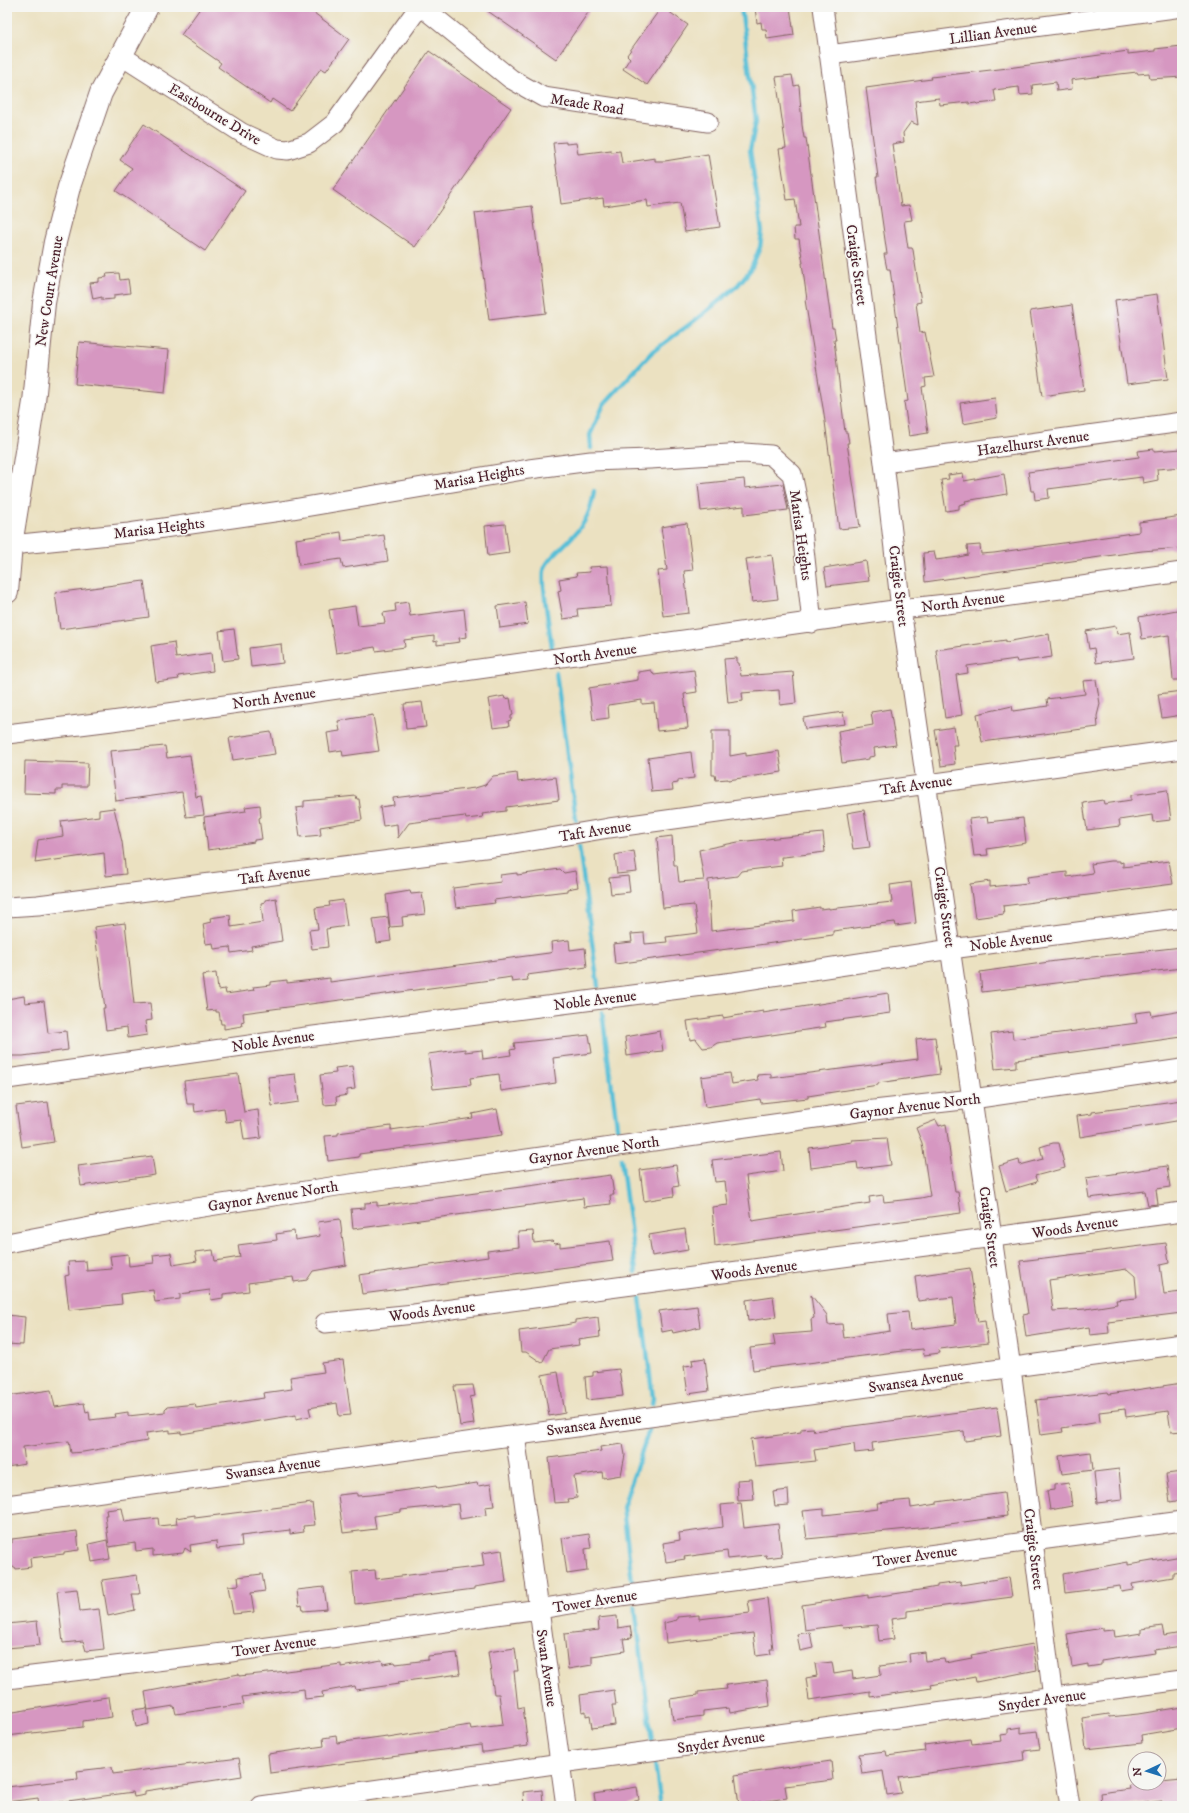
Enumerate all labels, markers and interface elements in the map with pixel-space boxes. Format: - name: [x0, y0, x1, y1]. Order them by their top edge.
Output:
- street label: Lillian Avenue: [948, 18, 1038, 49]
- street label: Eastbourne Drive: [165, 79, 264, 149]
- street label: Meade Road: [549, 89, 625, 120]
- street label: Craigie Street: [841, 223, 872, 307]
- street label: New Court Avenue: [31, 234, 68, 348]
- street label: Hazelhurst Avenue: [976, 426, 1090, 461]
- street label: Marisa Heights: [432, 460, 526, 495]
- street label: Marisa Heights: [785, 488, 816, 582]
- street label: Marisa Heights: [113, 513, 206, 544]
- street label: Craigie Street: [884, 544, 913, 628]
- street label: North Avenue: [920, 588, 1006, 617]
- street label: North Avenue: [552, 639, 638, 670]
- street label: North Avenue: [231, 683, 317, 714]
- street label: Taft Avenue: [879, 771, 953, 800]
- street label: Taft Avenue: [558, 816, 632, 847]
- street label: Taft Avenue: [237, 862, 311, 889]
- street label: Craigie Street: [929, 865, 960, 949]
- street label: Noble Avenue: [969, 927, 1054, 956]
- street label: Noble Avenue: [553, 986, 638, 1015]
- street label: Noble Avenue: [230, 1026, 316, 1057]
- street label: Gaynor Avenue North: [849, 1089, 982, 1124]
- street label: Gaynor Avenue North: [528, 1132, 661, 1169]
- street label: Gaynor Avenue North: [207, 1177, 340, 1216]
- street label: Craigie Street: [974, 1185, 1005, 1269]
- street label: Woods Avenue: [1030, 1212, 1119, 1243]
- street label: Woods Avenue: [709, 1256, 798, 1285]
- street label: Woods Avenue: [387, 1297, 476, 1326]
- street label: Swansea Avenue: [867, 1365, 965, 1398]
- street label: Swansea Avenue: [545, 1408, 643, 1441]
- street label: Swansea Avenue: [224, 1452, 322, 1485]
- street label: Craigie Street: [1019, 1507, 1048, 1591]
- street label: Tower Avenue: [872, 1541, 958, 1572]
- street label: Tower Avenue: [552, 1585, 638, 1618]
- street label: Swan Avenue: [532, 1628, 561, 1708]
- street label: Tower Avenue: [231, 1631, 317, 1662]
- street label: Snyder Avenue: [997, 1685, 1087, 1716]
- street label: Snyder Avenue: [676, 1727, 766, 1758]
- north arrow: [1127, 1751, 1167, 1791]
- text: N: [1131, 1767, 1145, 1777]

